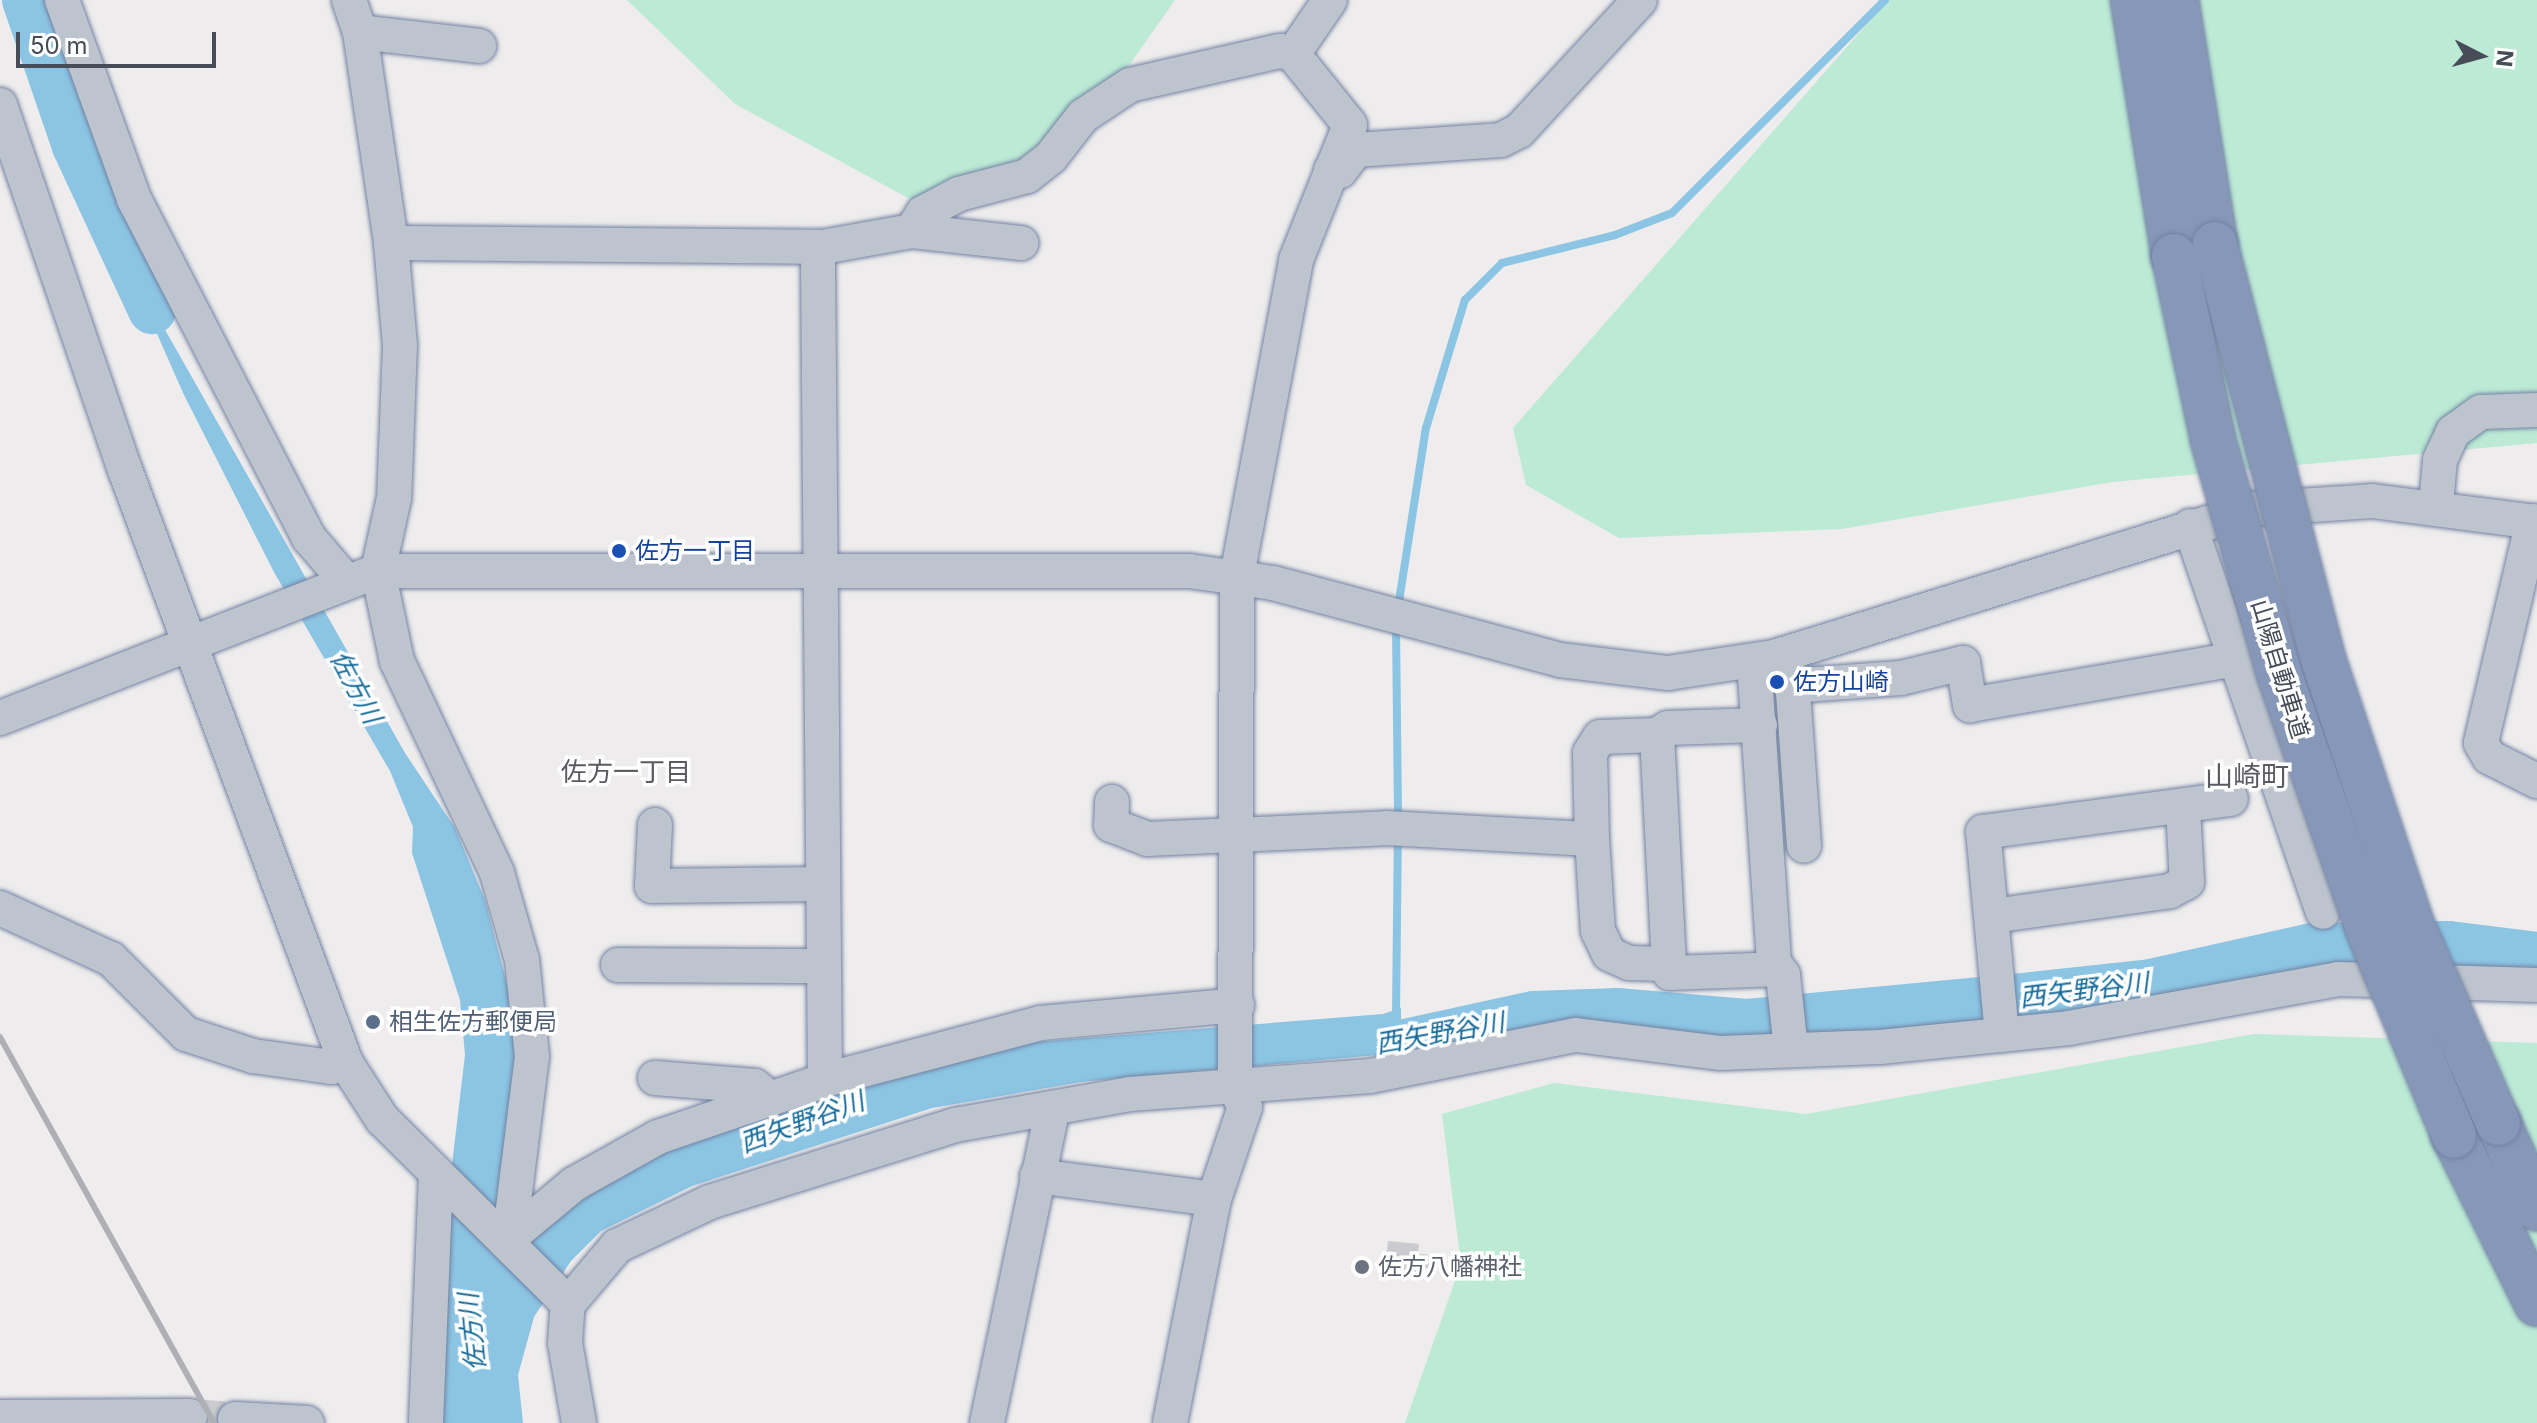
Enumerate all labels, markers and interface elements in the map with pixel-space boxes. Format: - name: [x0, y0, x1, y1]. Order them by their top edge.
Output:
- scale bar: [20, 16, 220, 66]
- north arrow: [2441, 16, 2521, 96]
- text: 50 m: [30, 31, 88, 60]
- text: N: [2491, 49, 2519, 68]
- place label: 佐方一丁目: [635, 537, 755, 565]
- marker: 佐方一丁目: [610, 542, 628, 560]
- street label: 山陽自動車道: [2245, 596, 2315, 742]
- water label: 佐方川: [324, 645, 388, 729]
- place label: 佐方山崎: [1793, 668, 1889, 696]
- marker: 佐方山崎: [1768, 673, 1786, 691]
- district label: 佐方一丁目: [561, 756, 691, 788]
- district label: 山崎町: [2205, 759, 2289, 793]
- water label: 西矢野谷川: [2018, 967, 2150, 1013]
- water label: 西矢野谷川: [1373, 1006, 1507, 1060]
- place label: 相生佐方郵便局: [389, 1008, 557, 1036]
- marker: 相生佐方郵便局: [364, 1013, 382, 1031]
- water label: 西矢野谷川: [736, 1085, 868, 1159]
- place label: 佐方八幡神社: [1378, 1253, 1522, 1281]
- marker: 佐方八幡神社: [1353, 1258, 1371, 1276]
- water label: 佐方川: [452, 1292, 492, 1372]

